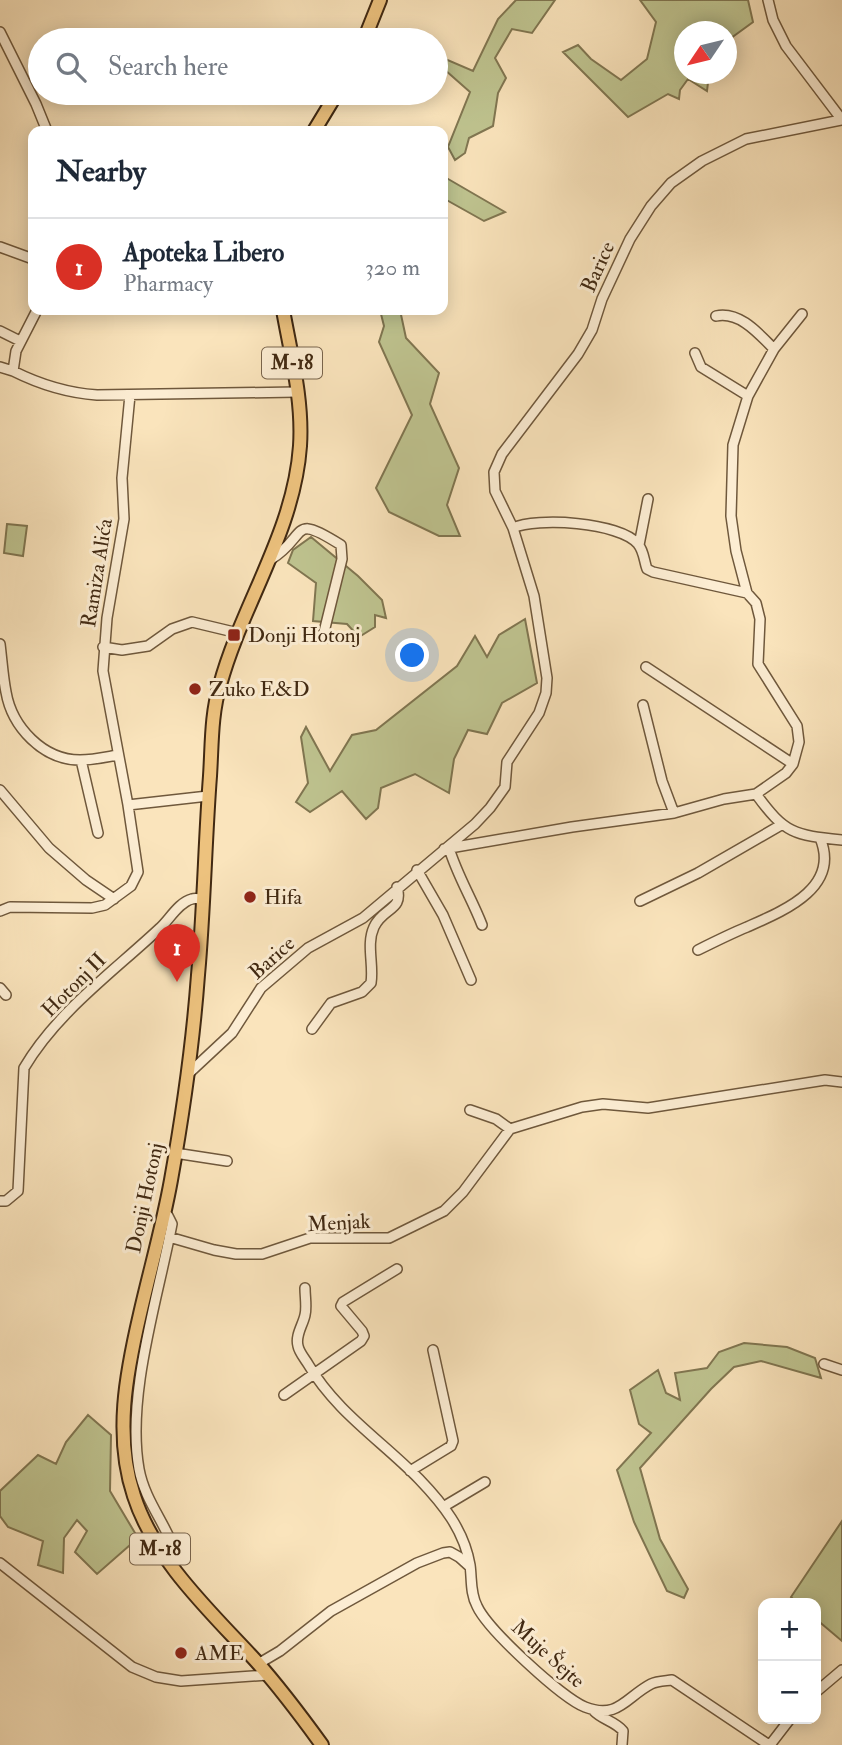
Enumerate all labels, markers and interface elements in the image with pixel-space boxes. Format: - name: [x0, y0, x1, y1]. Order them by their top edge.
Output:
- north arrow: [674, 21, 737, 84]
- search box: [28, 28, 448, 105]
- icon: search: [52, 48, 90, 86]
- text: Search here: [108, 51, 228, 83]
- text: Nearby: [56, 153, 146, 190]
- text: Apoteka Libero: [123, 237, 284, 269]
- street label: Barice: [575, 237, 621, 297]
- text: 1: [75, 253, 83, 282]
- text: 320 m: [365, 253, 420, 282]
- text: Pharmacy: [123, 269, 213, 298]
- road number: M-18: [262, 348, 322, 378]
- street label: Ramiza Alića: [75, 516, 119, 629]
- place label: Donji Hotonj: [248, 622, 360, 649]
- marker: Donji Hotonj: [226, 627, 242, 643]
- your location: [395, 638, 429, 672]
- place label: Zuko E&D: [209, 676, 310, 703]
- marker: Zuko E&D: [187, 681, 203, 697]
- place label: Hifa: [264, 884, 303, 911]
- marker: Hifa: [242, 889, 258, 905]
- pin: 1: [154, 924, 200, 982]
- street label: Barice: [243, 930, 301, 986]
- street label: Hotonj II: [36, 947, 112, 1023]
- street label: Donji Hotonj: [120, 1140, 170, 1256]
- street label: Menjak: [307, 1208, 371, 1238]
- road number: M-18: [130, 1534, 190, 1564]
- map controls: [758, 1598, 821, 1724]
- button: +: [758, 1598, 821, 1661]
- street label: Muje Šejte: [506, 1614, 591, 1694]
- place label: AME: [194, 1640, 244, 1667]
- marker: AME: [173, 1645, 189, 1661]
- button: −: [758, 1661, 821, 1724]

